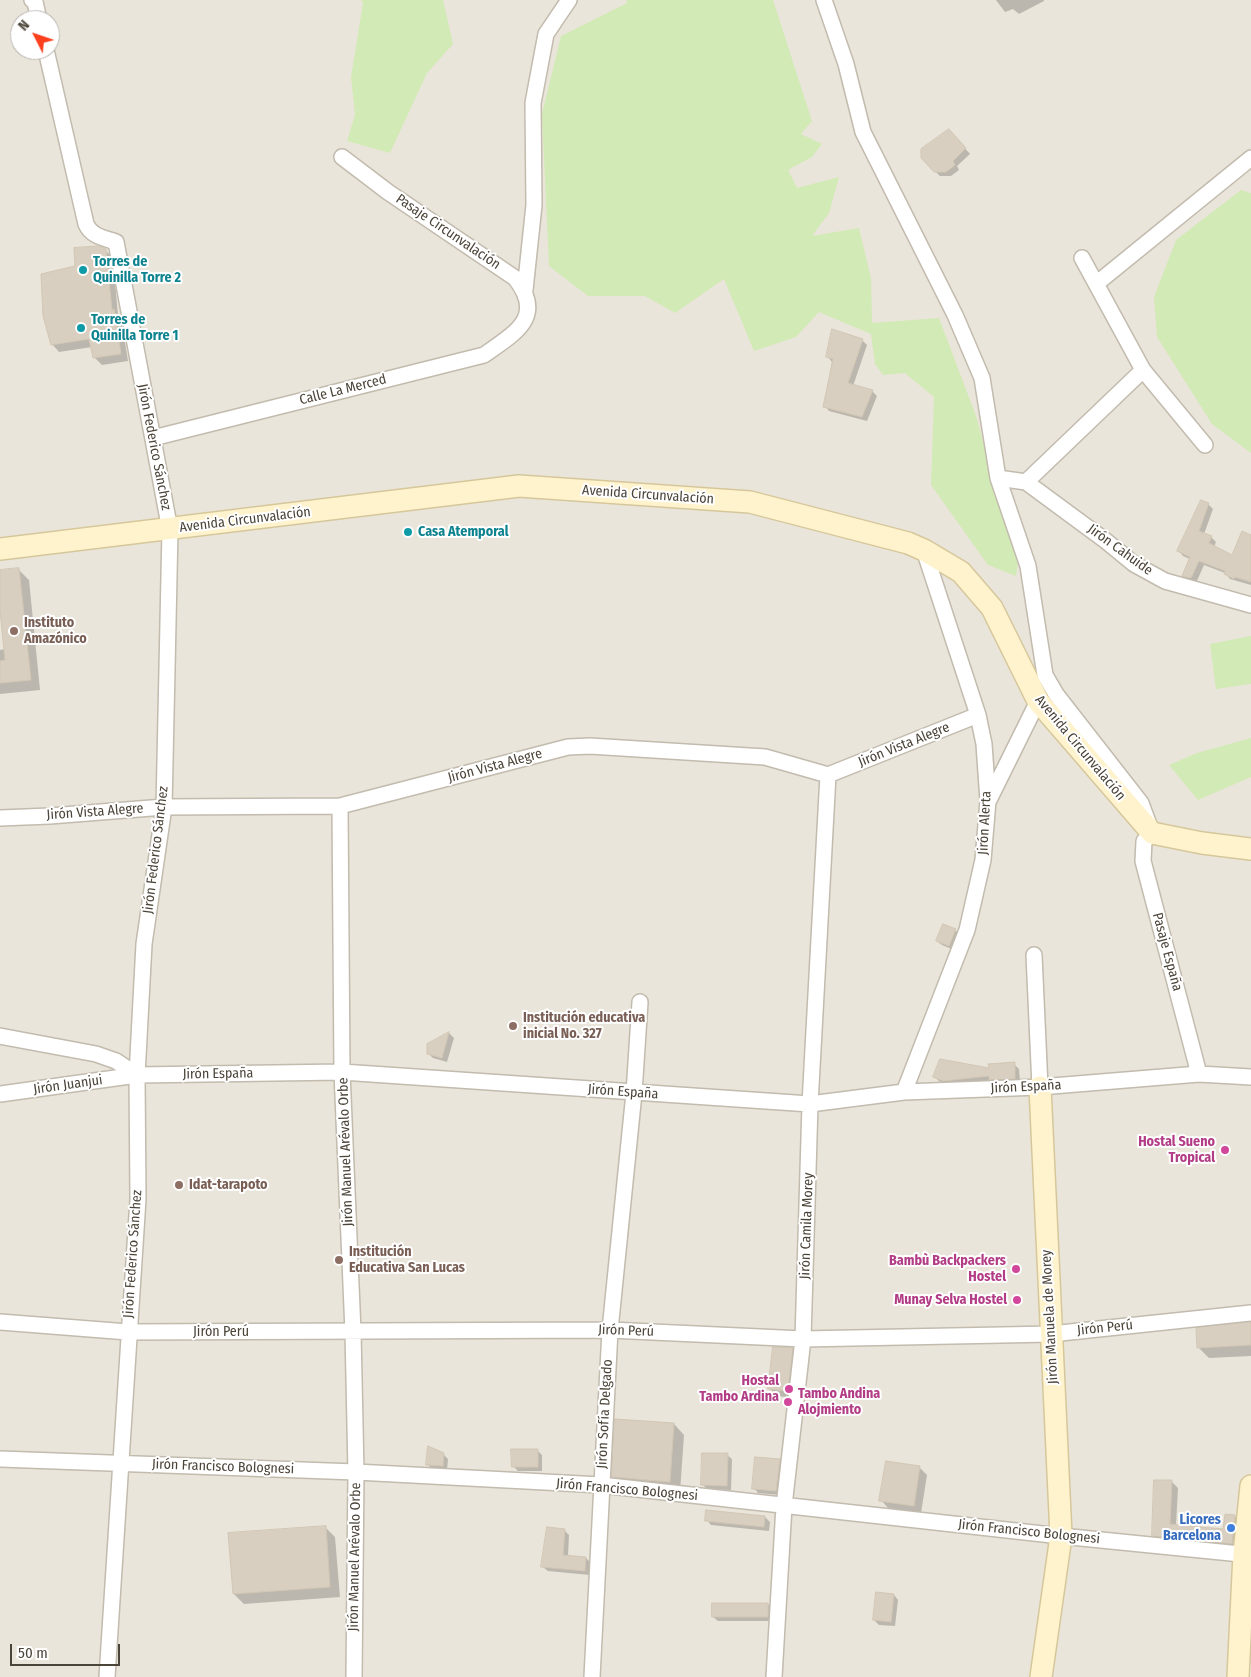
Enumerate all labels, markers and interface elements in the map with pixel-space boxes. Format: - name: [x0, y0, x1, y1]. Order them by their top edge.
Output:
- north arrow: [10, 10, 60, 60]
- text: N: [15, 17, 33, 34]
- street label: Pasaje Circunvalación: [392, 191, 504, 273]
- place label: Torres de Quinilla Torre 2: [93, 254, 181, 286]
- marker: Torres de Quinilla Torre 2: [77, 264, 89, 276]
- place label: Torres de Quinilla Torre 1: [91, 312, 178, 344]
- marker: Torres de Quinilla Torre 1: [75, 322, 87, 334]
- street label: Calle La Merced: [298, 371, 388, 409]
- street label: Jirón Federico Sánchez: [133, 382, 175, 512]
- street label: Avenida Circunvalación: [582, 482, 714, 508]
- street label: Avenida Circunvalación: [178, 504, 312, 536]
- street label: Jirón Cahuide: [1084, 521, 1156, 579]
- place label: Casa Atemporal: [418, 524, 509, 540]
- marker: Casa Atemporal: [402, 526, 414, 538]
- place label: Instituto Amazónico: [24, 615, 87, 648]
- marker: Instituto Amazónico: [8, 625, 20, 637]
- street label: Avenida Circunvalación: [1031, 692, 1129, 804]
- street label: Jirón Vista Alegre: [856, 719, 952, 771]
- street label: Jirón Vista Alegre: [446, 745, 544, 787]
- street label: Jirón Federico Sánchez: [140, 785, 172, 915]
- street label: Jirón Alerta: [975, 791, 995, 855]
- street label: Jirón Vista Alegre: [46, 800, 144, 824]
- street label: Pasaje España: [1148, 911, 1186, 993]
- place label: Institución educativa inicial No. 327: [523, 1010, 645, 1042]
- marker: Institución educativa inicial No. 327: [507, 1020, 519, 1032]
- street label: Jirón España: [182, 1065, 254, 1083]
- street label: Jirón Juanjui: [32, 1072, 104, 1098]
- street label: Jirón Manuel Arévalo Orbe: [335, 1077, 357, 1227]
- street label: Jirón España: [990, 1077, 1062, 1097]
- street label: Jirón España: [587, 1081, 659, 1103]
- place label: Hostal Sueno Tropical: [1138, 1134, 1215, 1166]
- marker: Hostal Sueno Tropical: [1219, 1144, 1231, 1156]
- street label: Jirón Camila Morey: [797, 1172, 817, 1280]
- place label: Idat-tarapoto: [189, 1177, 268, 1193]
- marker: Idat-tarapoto: [173, 1179, 185, 1191]
- street label: Jirón Federico Sánchez: [120, 1189, 146, 1319]
- place label: Institución Educativa San Lucas: [349, 1244, 465, 1276]
- street label: Jirón Manuela de Morey: [1038, 1249, 1062, 1385]
- place label: Bambù Backpackers Hostel: [889, 1253, 1006, 1285]
- marker: Institución Educativa San Lucas: [333, 1254, 345, 1266]
- marker: Bambù Backpackers Hostel: [1010, 1263, 1022, 1275]
- place label: Munay Selva Hostel: [894, 1292, 1007, 1308]
- marker: Munay Selva Hostel: [1011, 1294, 1023, 1306]
- street label: Jirón Perú: [1076, 1317, 1134, 1339]
- street label: Jirón Perú: [598, 1322, 654, 1340]
- street label: Jirón Perú: [193, 1324, 249, 1340]
- street label: Jirón Sofía Delgado: [594, 1359, 616, 1469]
- place label: Hostal Tambo Ardina: [699, 1373, 779, 1405]
- marker: Hostal Tambo Ardina: [783, 1383, 795, 1395]
- place label: Tambo Andina Alojmiento: [798, 1386, 880, 1418]
- marker: Tambo Andina Alojmiento: [782, 1396, 794, 1408]
- street label: Jirón Francisco Bolognesi: [152, 1456, 294, 1478]
- street label: Jirón Francisco Bolognesi: [555, 1475, 699, 1505]
- street label: Jirón Manuel Arévalo Orbe: [345, 1482, 365, 1632]
- place label: Licores Barcelona: [1163, 1512, 1221, 1544]
- street label: Jirón Francisco Bolognesi: [957, 1516, 1101, 1548]
- marker: Licores Barcelona: [1225, 1522, 1237, 1534]
- scale bar: [12, 1634, 122, 1666]
- text: 50 m: [18, 1644, 48, 1662]

